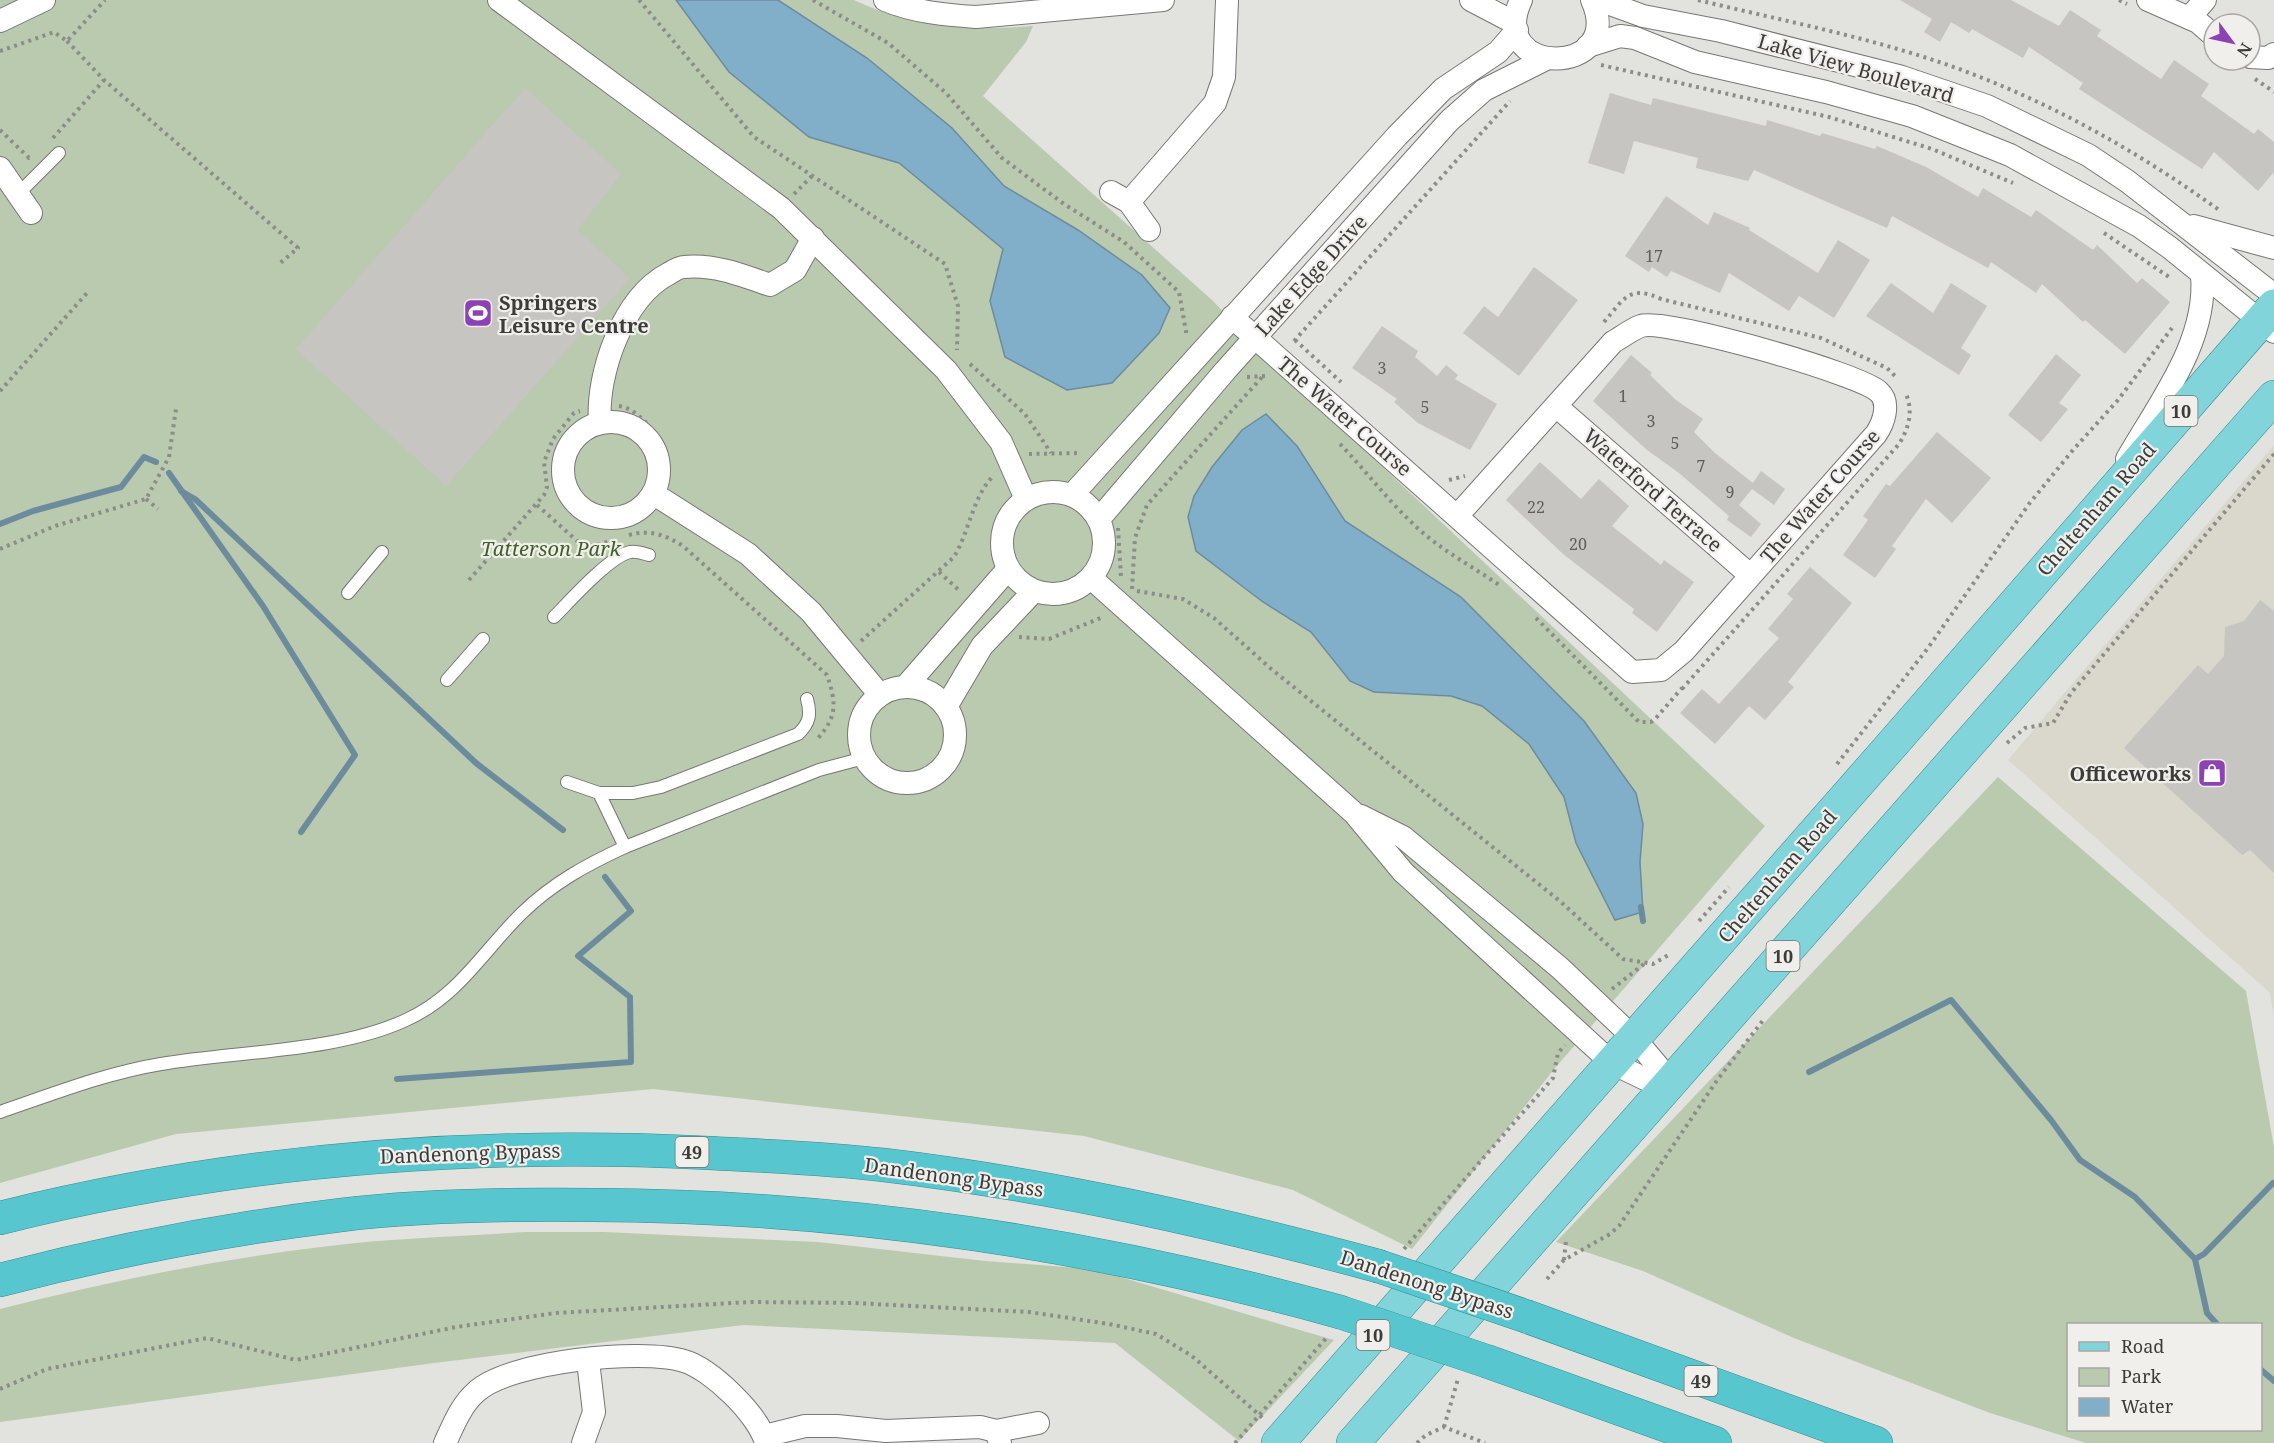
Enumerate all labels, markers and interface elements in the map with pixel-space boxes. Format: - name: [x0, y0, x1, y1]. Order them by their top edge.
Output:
- north arrow: [2202, 12, 2262, 72]
- street label: Lake View Boulevard: [1755, 27, 1957, 109]
- text: N: [2232, 39, 2257, 62]
- street label: Lake Edge Drive: [1249, 208, 1373, 342]
- house number: 17: [1645, 245, 1663, 267]
- place label: Springers Leisure Centre: [499, 289, 649, 339]
- sports icon: Springers Leisure Centre: [462, 297, 494, 329]
- street label: The Water Course: [1272, 350, 1418, 482]
- house number: 3: [1378, 357, 1387, 379]
- house number: 1: [1619, 385, 1627, 407]
- house number: 5: [1421, 396, 1429, 418]
- road number: 10: [2164, 396, 2198, 426]
- house number: 3: [1647, 410, 1656, 432]
- street label: Waterford Terrace: [1578, 422, 1728, 558]
- street label: The Water Course: [1754, 423, 1886, 569]
- house number: 5: [1671, 432, 1679, 454]
- street label: Cheltenham Road: [2030, 436, 2162, 582]
- house number: 7: [1697, 455, 1706, 477]
- house number: 9: [1726, 481, 1734, 503]
- house number: 22: [1527, 496, 1545, 518]
- house number: 20: [1569, 533, 1587, 555]
- park label: Tatterson Park: [481, 535, 622, 562]
- shop icon: Officeworks: [2196, 757, 2228, 789]
- place label: Officeworks: [2070, 760, 2191, 787]
- street label: Cheltenham Road: [1711, 803, 1843, 949]
- road number: 10: [1766, 941, 1800, 971]
- street label: Dandenong Bypass: [379, 1136, 561, 1170]
- road number: 49: [676, 1137, 708, 1167]
- street label: Dandenong Bypass: [863, 1151, 1045, 1203]
- street label: Dandenong Bypass: [1337, 1243, 1517, 1325]
- road number: 10: [1356, 1320, 1390, 1350]
- legend: [2067, 1323, 2262, 1431]
- text: Road: [2121, 1334, 2164, 1358]
- text: Park: [2121, 1364, 2161, 1388]
- road number: 49: [1684, 1366, 1718, 1396]
- text: Water: [2121, 1394, 2174, 1418]

